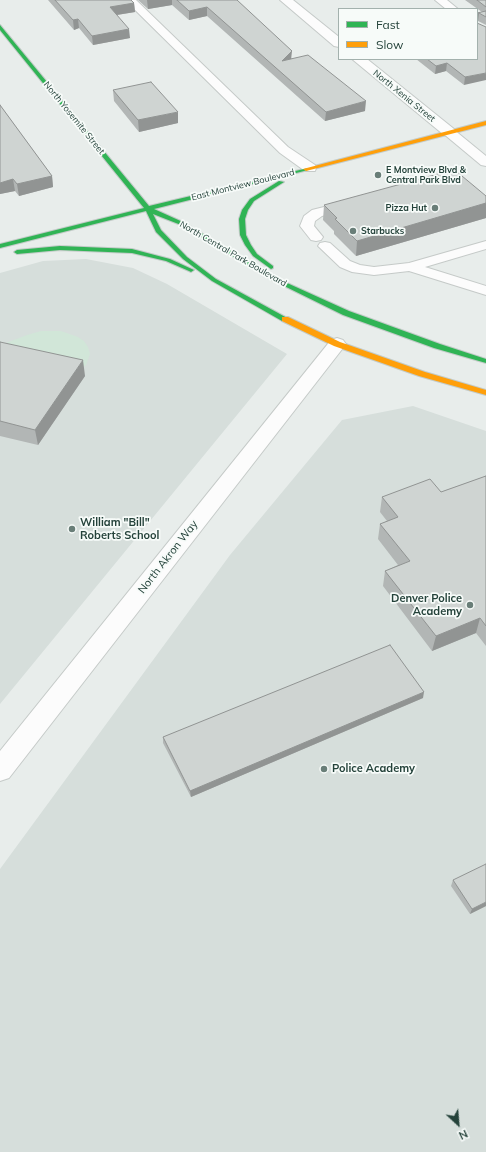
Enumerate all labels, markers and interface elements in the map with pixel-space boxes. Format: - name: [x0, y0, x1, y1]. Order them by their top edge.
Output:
- legend: [338, 8, 478, 60]
- text: Fast: [376, 17, 400, 32]
- text: Slow: [376, 37, 404, 52]
- street label: North Xenia Street: [371, 68, 437, 124]
- street label: North Yosemite Street: [41, 79, 107, 157]
- place label: E Montview Blvd & Central Park Blvd: [386, 165, 466, 186]
- street label: East Montview Boulevard: [190, 167, 296, 203]
- marker: E Montview Blvd & Central Park Blvd: [373, 170, 383, 180]
- place label: Pizza Hut: [385, 203, 427, 213]
- marker: Pizza Hut: [430, 203, 440, 213]
- street label: North Central Park Boulevard: [178, 219, 288, 289]
- marker: Starbucks: [348, 226, 358, 236]
- place label: Starbucks: [361, 226, 404, 236]
- place label: William "Bill" Roberts School: [80, 516, 159, 542]
- street label: North Akron Way: [135, 518, 201, 596]
- marker: William "Bill" Roberts School: [67, 524, 77, 534]
- place label: Denver Police Academy: [391, 592, 462, 618]
- marker: Denver Police Academy: [465, 600, 475, 610]
- place label: Police Academy: [332, 762, 415, 776]
- marker: Police Academy: [319, 764, 329, 774]
- north arrow: [438, 1104, 478, 1144]
- text: N: [456, 1127, 470, 1143]

